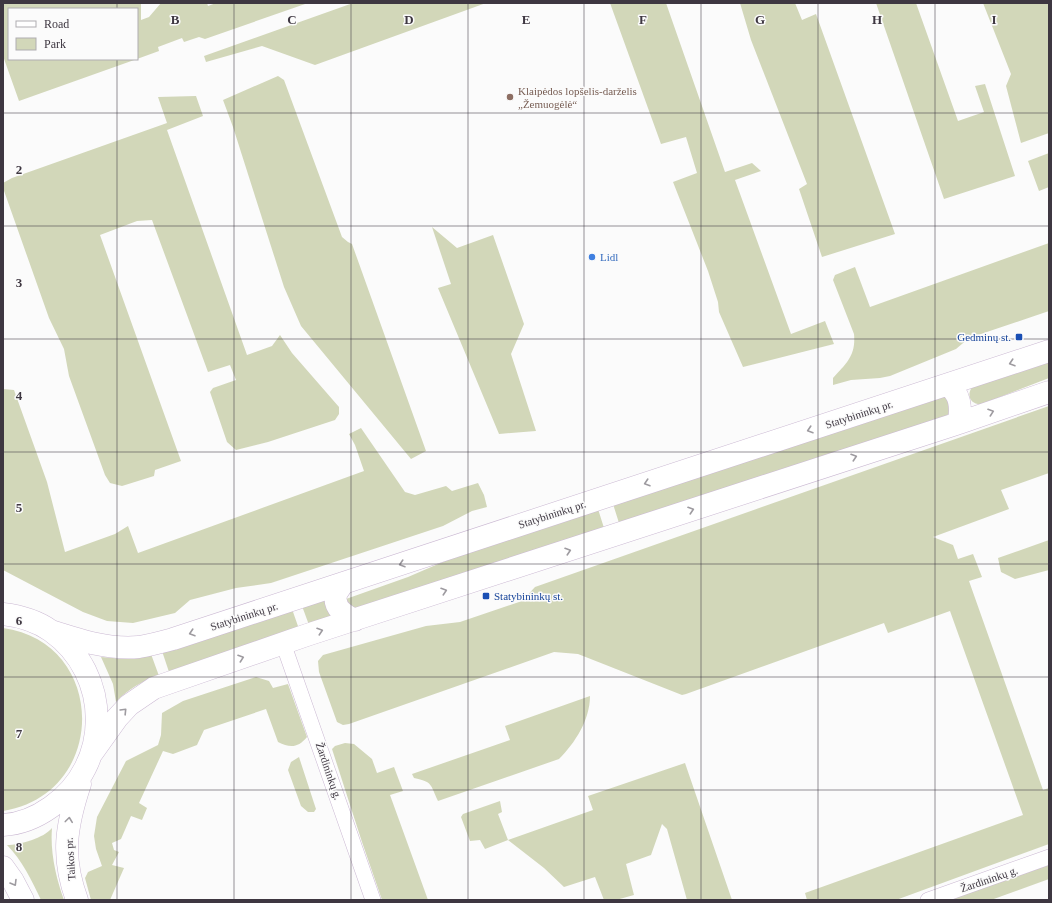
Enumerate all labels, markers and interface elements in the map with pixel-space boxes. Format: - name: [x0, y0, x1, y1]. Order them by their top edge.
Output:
- legend: [8, 8, 138, 60]
- text: B: [171, 12, 180, 27]
- text: C: [287, 12, 297, 27]
- text: D: [404, 12, 414, 27]
- text: E: [522, 12, 530, 27]
- text: F: [639, 12, 647, 27]
- text: G: [755, 12, 765, 27]
- text: H: [872, 12, 882, 27]
- text: I: [991, 12, 997, 27]
- text: Road: [44, 17, 69, 31]
- text: Park: [44, 37, 66, 51]
- place label: Klaipėdos lopšelis-darželis „Žemuogėlė“: [518, 85, 637, 110]
- marker: Klaipėdos lopšelis-darželis „Žemuogėlė“: [505, 92, 515, 102]
- text: 2: [16, 162, 22, 177]
- place label: Lidl: [600, 251, 618, 263]
- marker: Lidl: [587, 252, 597, 262]
- text: 3: [16, 275, 23, 290]
- place label: Gedminų st.: [957, 331, 1011, 343]
- marker: Gedminų st.: [1014, 332, 1024, 342]
- one-way arrow: [1009, 358, 1016, 367]
- text: 4: [16, 388, 23, 403]
- street label: Statybininkų pr.: [824, 397, 895, 431]
- one-way arrow: [987, 408, 994, 417]
- one-way arrow: [807, 425, 814, 434]
- one-way arrow: [851, 453, 858, 462]
- one-way arrow: [644, 478, 651, 487]
- street label: Statybininkų pr.: [517, 497, 588, 531]
- text: 5: [16, 500, 23, 515]
- one-way arrow: [688, 506, 695, 515]
- one-way arrow: [564, 547, 571, 555]
- one-way arrow: [399, 559, 406, 567]
- one-way arrow: [440, 587, 447, 596]
- place label: Statybininkų st.: [494, 590, 563, 602]
- marker: Statybininkų st.: [481, 591, 491, 601]
- street label: Statybininkų pr.: [209, 599, 280, 633]
- text: 6: [16, 613, 23, 628]
- one-way arrow: [317, 627, 324, 636]
- one-way arrow: [188, 628, 195, 637]
- one-way arrow: [237, 654, 244, 662]
- one-way arrow: [119, 708, 126, 716]
- text: 7: [16, 726, 23, 741]
- street label: Žardininkų g.: [314, 741, 344, 801]
- one-way arrow: [64, 817, 73, 824]
- street label: Taikos pr.: [62, 837, 77, 881]
- text: 8: [16, 839, 23, 854]
- street label: Žardininkų g.: [959, 864, 1019, 894]
- one-way arrow: [9, 879, 16, 886]

